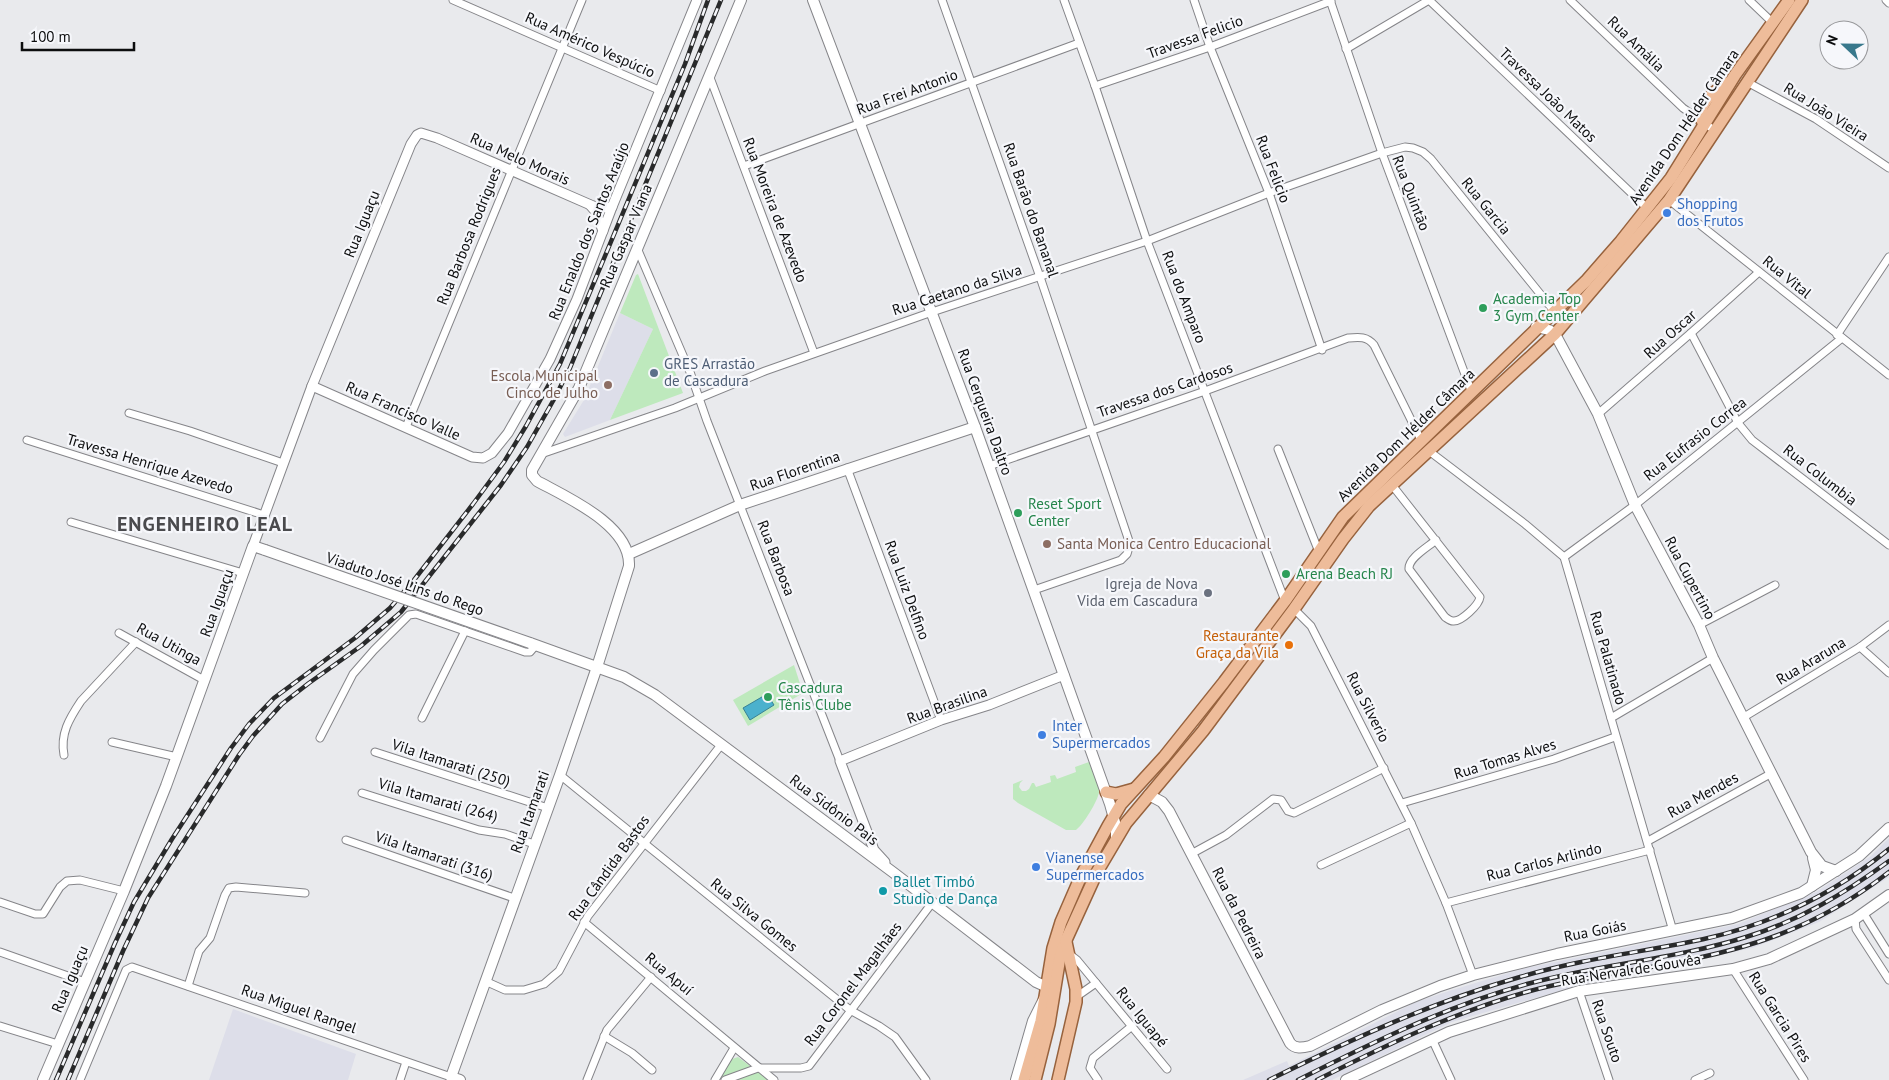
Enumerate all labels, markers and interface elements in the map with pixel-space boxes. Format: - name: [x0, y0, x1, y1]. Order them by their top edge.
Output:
- street label: Rua Américo Vespúcio: [522, 7, 658, 82]
- street label: Travessa Felicio: [1144, 10, 1245, 63]
- street label: Rua Amália: [1604, 12, 1669, 76]
- scale bar: [22, 20, 135, 52]
- north arrow: [1819, 20, 1869, 70]
- text: 100 m: [30, 27, 71, 46]
- text: N: [1822, 32, 1842, 48]
- street label: Travessa João Matos: [1496, 43, 1601, 146]
- street label: Avenida Dom Hélder Câmara: [1624, 45, 1743, 208]
- street label: Rua Frei Antonio: [854, 64, 960, 119]
- street label: Rua João Vieira: [1780, 78, 1872, 145]
- street label: Rua Melo Morais: [467, 128, 573, 189]
- street label: Rua Felicio: [1252, 132, 1295, 205]
- street label: Rua Moreira de Azevedo: [739, 135, 812, 285]
- street label: Rua Enaldo dos Santos Araújo: [544, 139, 633, 323]
- street label: Rua Barão do Bananal: [1000, 140, 1064, 280]
- street label: Rua Quintão: [1388, 152, 1435, 233]
- street label: Rua Barbosa Rodrigues: [432, 164, 505, 308]
- street label: Rua Garcia: [1458, 173, 1515, 238]
- street label: Rua Gaspar Viana: [595, 181, 656, 291]
- street label: Rua Iguaçu: [339, 187, 384, 260]
- place label: Shopping dos Frutos: [1677, 194, 1744, 230]
- marker: Shopping dos Frutos: [1661, 207, 1673, 219]
- street label: Rua do Amparo: [1158, 248, 1211, 346]
- street label: Rua Vital: [1759, 251, 1816, 302]
- street label: Rua Caetano da Silva: [890, 260, 1024, 319]
- place label: Academia Top 3 Gym Center: [1493, 289, 1581, 325]
- marker: Academia Top 3 Gym Center: [1477, 302, 1489, 314]
- street label: Rua Oscar: [1639, 305, 1700, 362]
- street label: Rua Cerqueira Daltro: [954, 346, 1017, 478]
- place label: GRES Arrastão de Cascadura: [664, 354, 755, 390]
- street label: Travessa dos Cardosos: [1095, 357, 1235, 422]
- street label: Avenida Dom Hélder Câmara: [1333, 364, 1478, 505]
- place label: Escola Municipal Cinco de Julho: [490, 366, 599, 402]
- marker: GRES Arrastão de Cascadura: [648, 367, 660, 379]
- street label: Rua Francisco Valle: [343, 377, 463, 444]
- marker: Escola Municipal Cinco de Julho: [602, 379, 614, 391]
- street label: Rua Eufrasio Correa: [1639, 392, 1750, 485]
- street label: Travessa Henrique Azevedo: [64, 429, 236, 498]
- street label: Rua Columbia: [1780, 440, 1861, 509]
- street label: Rua Florentina: [747, 446, 842, 495]
- place label: Reset Sport Center: [1028, 494, 1102, 530]
- marker: Reset Sport Center: [1012, 507, 1024, 519]
- district label: ENGENHEIRO LEAL: [117, 511, 293, 537]
- street label: Rua Barbosa: [753, 517, 800, 598]
- street label: Rua Cupertino: [1661, 533, 1720, 623]
- place label: Santa Monica Centro Educacional: [1057, 534, 1271, 553]
- street label: Rua Luiz Delfino: [881, 538, 934, 642]
- marker: Santa Monica Centro Educacional: [1041, 538, 1053, 550]
- street label: Viaduto José Lins do Rego: [323, 547, 487, 619]
- place label: Arena Beach RJ: [1296, 564, 1393, 583]
- street label: Rua Iguaçu: [195, 566, 238, 639]
- marker: Arena Beach RJ: [1280, 568, 1292, 580]
- place label: Igreja de Nova Vida em Cascadura: [1076, 574, 1198, 610]
- marker: Igreja de Nova Vida em Cascadura: [1202, 587, 1214, 599]
- street label: Rua Palatinado: [1586, 609, 1631, 707]
- street label: Rua Utinga: [134, 618, 205, 669]
- place label: Restaurante Graça da Vila: [1196, 626, 1279, 662]
- street label: Rua Araruna: [1772, 632, 1849, 689]
- marker: Restaurante Graça da Vila: [1283, 639, 1295, 651]
- street label: Rua Silverio: [1343, 668, 1394, 745]
- place label: Cascadura Tênis Clube: [778, 678, 852, 714]
- street label: Rua Brasilina: [904, 681, 990, 728]
- marker: Cascadura Tênis Clube: [762, 691, 774, 703]
- place label: Inter Supermercados: [1052, 716, 1150, 752]
- marker: Inter Supermercados: [1036, 729, 1048, 741]
- street label: Vila Itamarati (250): [389, 734, 513, 791]
- street label: Rua Tomas Alves: [1451, 734, 1558, 783]
- street label: Rua Mendes: [1664, 767, 1741, 822]
- street label: Rua Itamarati: [506, 768, 553, 856]
- street label: Rua Sidônio Pais: [786, 770, 882, 849]
- street label: Vila Itamarati (264): [375, 773, 500, 826]
- street label: Rua Cândida Bastos: [564, 811, 653, 924]
- street label: Vila Itamarati (316): [372, 826, 496, 885]
- street label: Rua Carlos Arlindo: [1484, 838, 1603, 885]
- place label: Vianense Supermercados: [1045, 848, 1144, 884]
- marker: Vianense Supermercados: [1030, 861, 1042, 873]
- street label: Rua da Pedreira: [1208, 864, 1271, 962]
- place label: Ballet Timbó Studio de Dança: [893, 872, 998, 908]
- street label: Rua Silva Gomes: [707, 874, 802, 956]
- marker: Ballet Timbó Studio de Dança: [877, 885, 889, 897]
- street label: Rua Goiás: [1562, 915, 1628, 946]
- street label: Rua Coronel Magalhães: [800, 918, 905, 1050]
- street label: Rua Iguaçu: [47, 942, 92, 1015]
- street label: Rua Apuí: [641, 948, 697, 999]
- street label: Rua Nerval de Gouvêa: [1560, 949, 1702, 990]
- street label: Rua Garcia Pires: [1745, 968, 1816, 1066]
- street label: Rua Miguel Rangel: [239, 980, 360, 1037]
- street label: Rua Iguapé: [1112, 983, 1172, 1051]
- street label: Rua Souto: [1588, 997, 1627, 1065]

